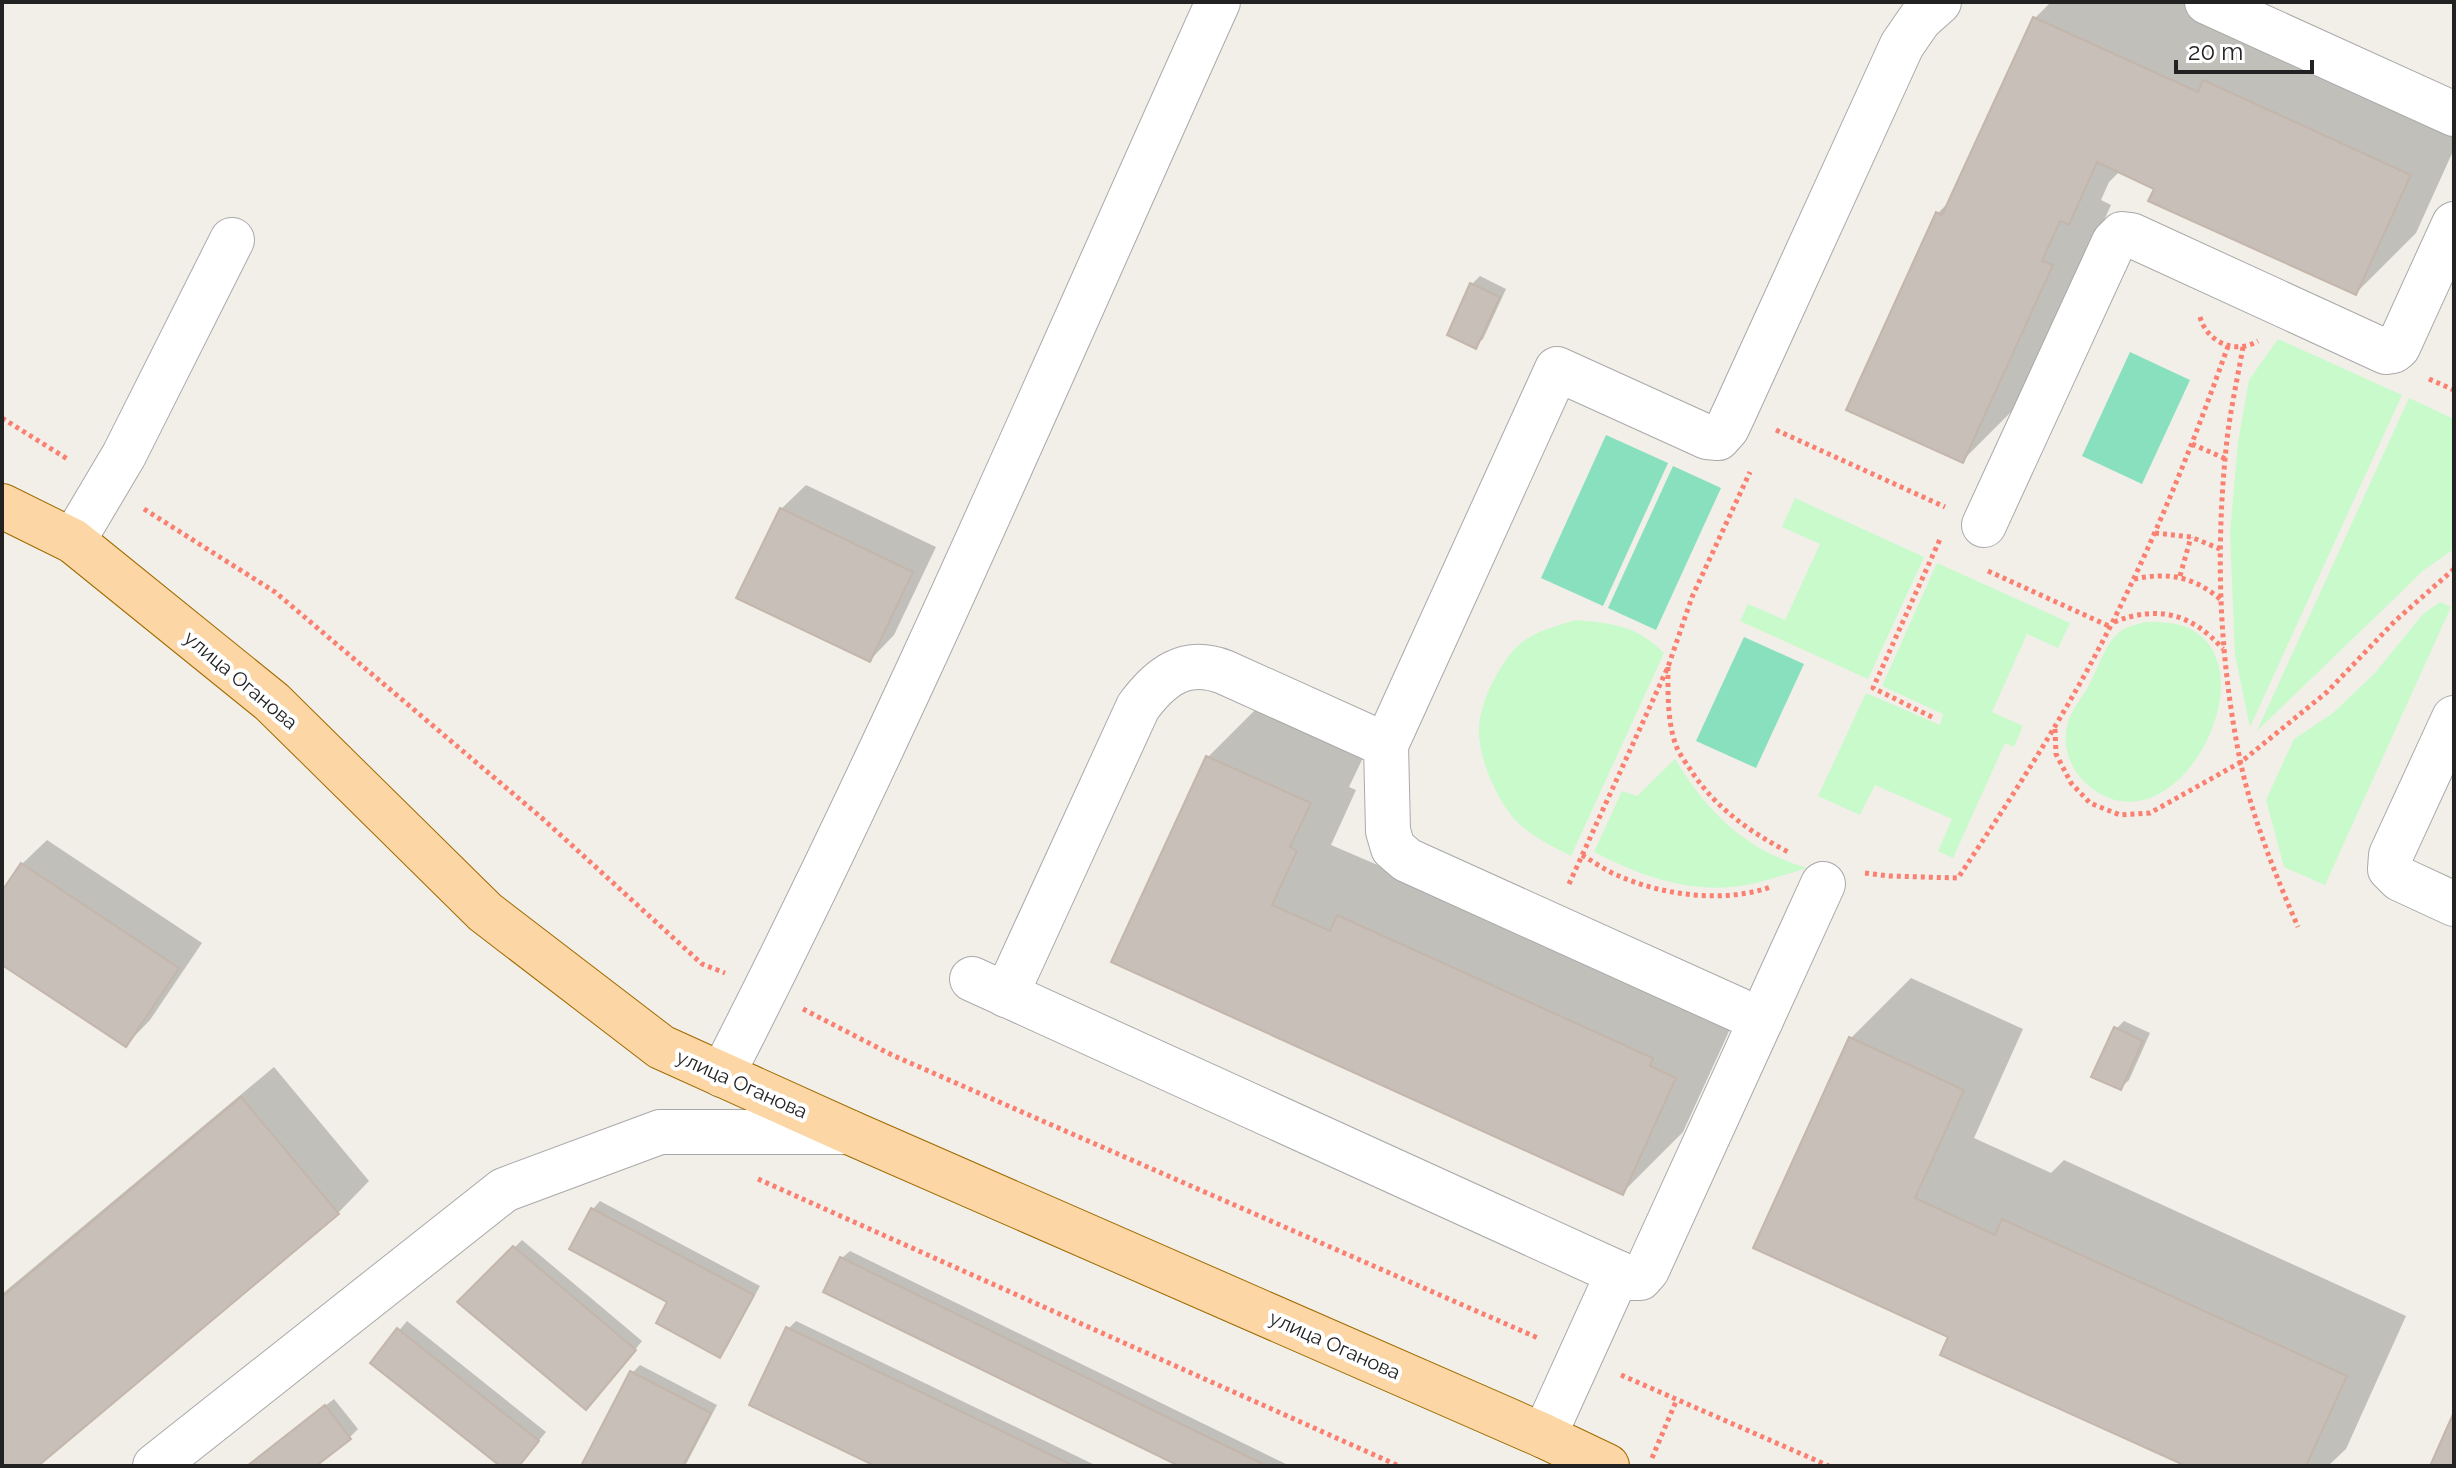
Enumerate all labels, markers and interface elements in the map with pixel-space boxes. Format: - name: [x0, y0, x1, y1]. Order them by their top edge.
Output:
- scale bar: [2176, 24, 2312, 74]
- text: 20 m: [2188, 37, 2243, 66]
- street label: улица Оганова: [179, 626, 303, 734]
- street label: улица Оганова: [673, 1044, 811, 1124]
- street label: улица Оганова: [1266, 1305, 1404, 1385]

